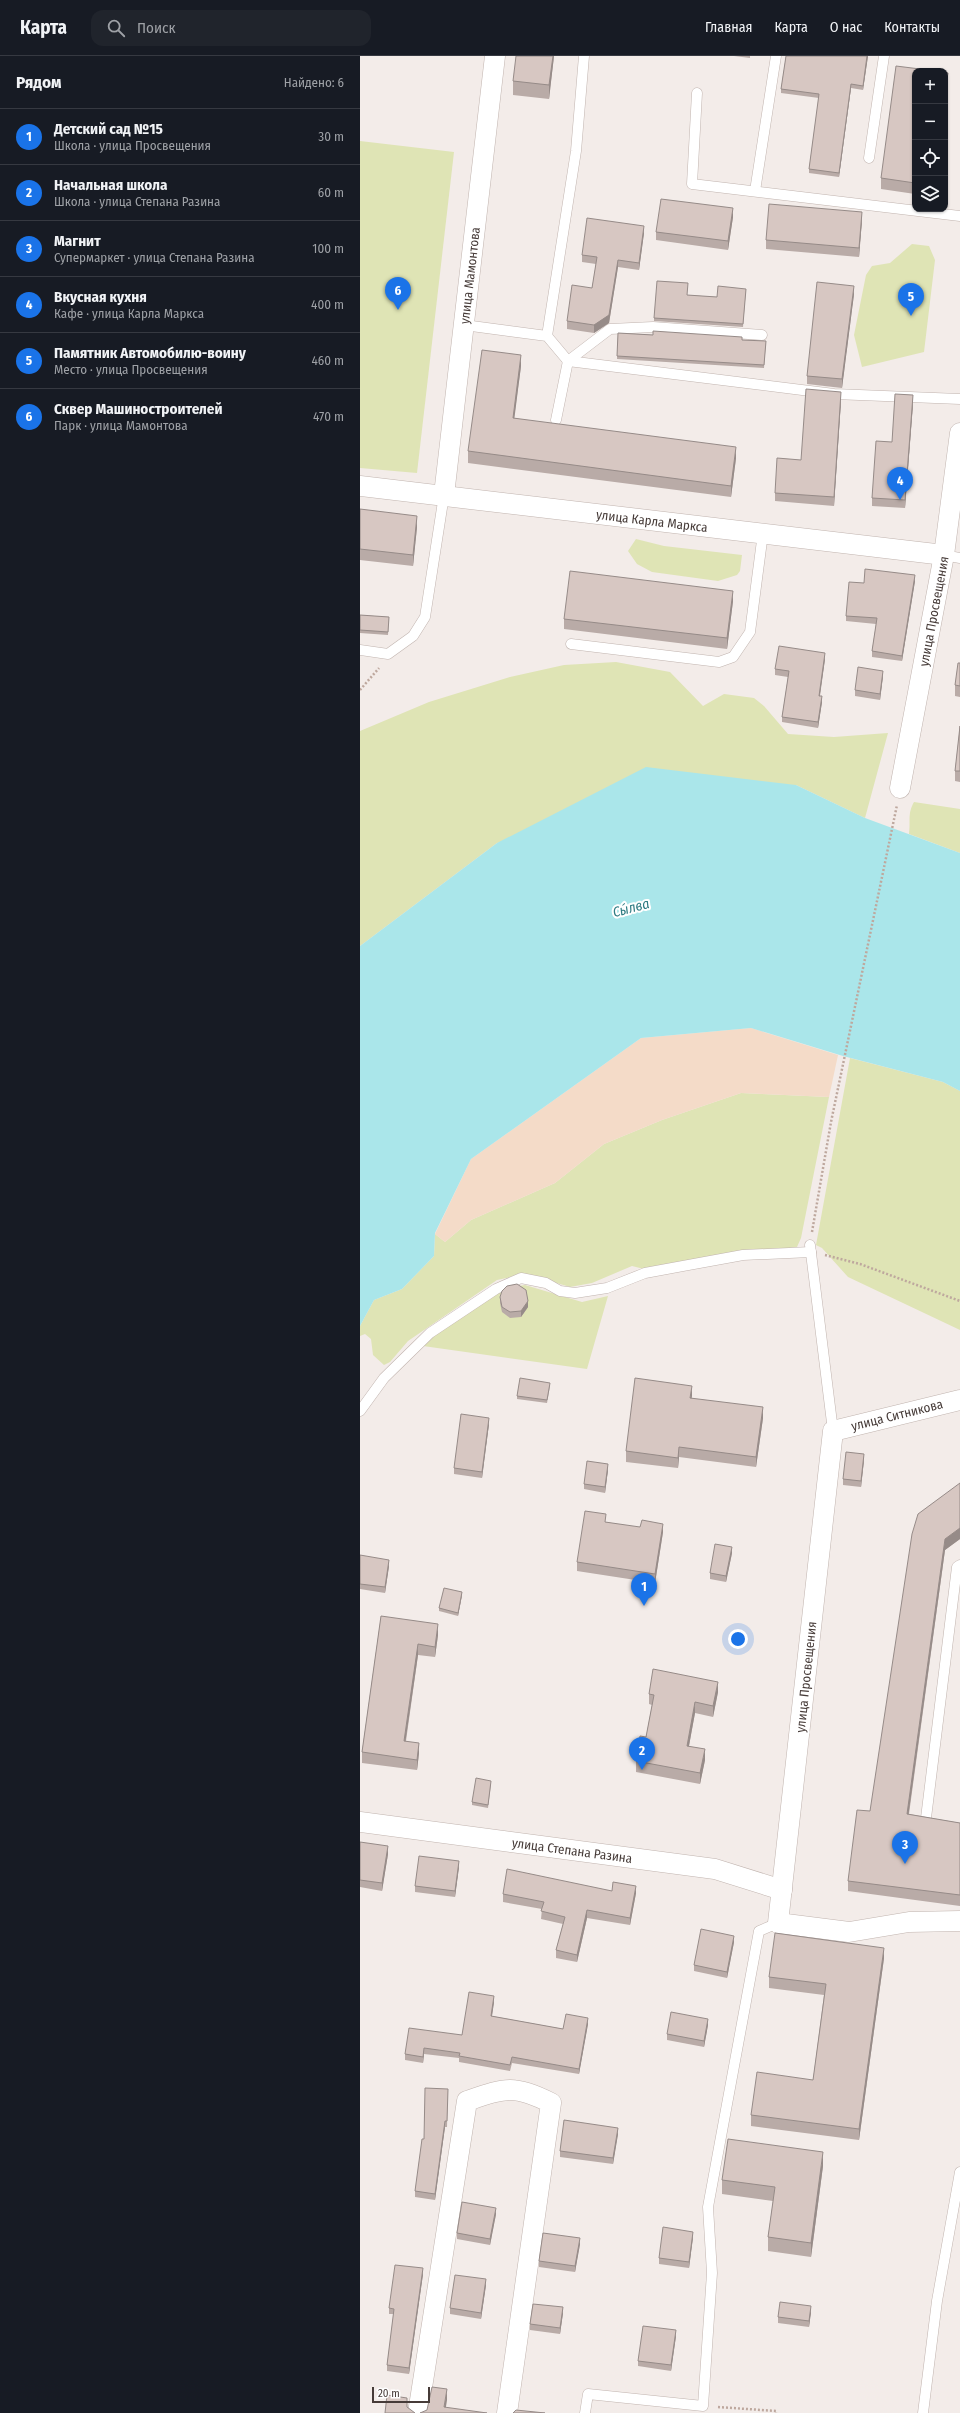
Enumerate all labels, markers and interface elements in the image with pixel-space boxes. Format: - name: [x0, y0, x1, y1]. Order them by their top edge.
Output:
- search box: [91, 10, 371, 46]
- text: Карта: [20, 16, 67, 39]
- icon: search: [105, 17, 127, 39]
- text: Поиск: [137, 19, 175, 37]
- text: Главная: [705, 19, 752, 36]
- text: Карта: [774, 19, 808, 36]
- text: О нас: [830, 19, 862, 36]
- text: Контакты: [884, 19, 940, 36]
- map controls: [912, 68, 948, 212]
- button: +: [912, 68, 948, 104]
- text: Рядом: [16, 72, 61, 93]
- text: Найдено: 6: [284, 75, 344, 90]
- button: −: [912, 104, 948, 140]
- text: Детский сад №15: [54, 120, 163, 138]
- text: 1: [26, 129, 32, 144]
- text: 30 m: [318, 129, 344, 144]
- text: Школа · улица Просвещения: [54, 138, 211, 153]
- button: locate: [912, 140, 948, 176]
- text: Начальная школа: [54, 176, 167, 194]
- button: layers: [912, 176, 948, 212]
- text: 2: [26, 185, 32, 200]
- text: 60 m: [318, 185, 344, 200]
- text: Школа · улица Степана Разина: [54, 194, 220, 209]
- street label: улица Мамонтова: [456, 226, 483, 325]
- text: Магнит: [54, 232, 101, 250]
- text: 3: [26, 241, 32, 256]
- text: 100 m: [312, 241, 344, 256]
- text: Супермаркет · улица Степана Разина: [54, 250, 255, 265]
- pin: 6: [385, 277, 411, 310]
- pin: 5: [898, 283, 924, 316]
- text: Вкусная кухня: [54, 288, 147, 306]
- text: 4: [26, 297, 32, 312]
- text: 400 m: [311, 297, 344, 312]
- text: Кафе · улица Карла Маркса: [54, 306, 204, 321]
- text: Памятник Автомобилю-воину: [54, 344, 246, 362]
- text: 5: [26, 353, 32, 368]
- text: 460 m: [311, 353, 344, 368]
- text: Место · улица Просвещения: [54, 362, 208, 377]
- text: Сквер Машиностроителей: [54, 400, 222, 418]
- text: 6: [26, 409, 32, 424]
- text: 470 m: [313, 409, 344, 424]
- text: Парк · улица Мамонтова: [54, 418, 188, 433]
- pin: 4: [887, 467, 913, 500]
- street label: улица Карла Маркса: [595, 506, 709, 535]
- street label: улица Просвещения: [916, 555, 951, 667]
- water label: Сы́лва: [611, 895, 651, 921]
- street label: улица Ситникова: [850, 1396, 944, 1434]
- pin: 1: [631, 1573, 657, 1606]
- street label: улица Просвещения: [793, 1621, 819, 1733]
- your location: [728, 1629, 748, 1649]
- pin: 2: [629, 1737, 655, 1770]
- pin: 3: [892, 1831, 918, 1864]
- street label: улица Степана Разина: [511, 1835, 633, 1865]
- scale bar: [372, 2385, 430, 2404]
- text: 20 m: [378, 2387, 400, 2400]

